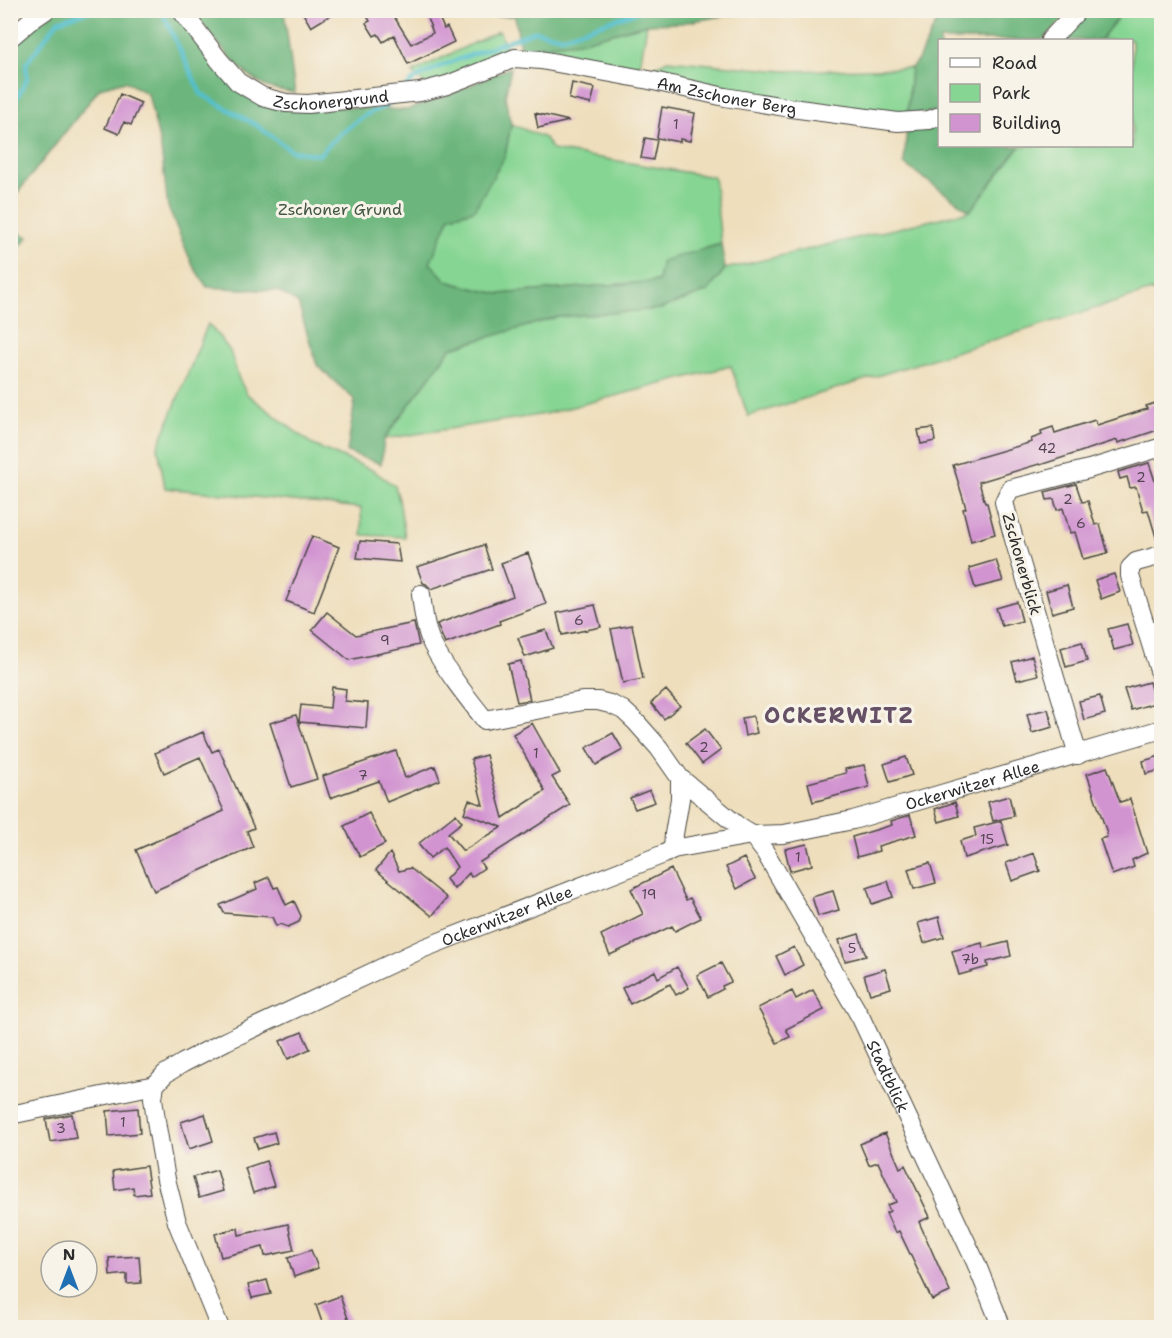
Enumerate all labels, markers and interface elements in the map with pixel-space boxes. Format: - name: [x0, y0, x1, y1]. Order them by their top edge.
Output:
- legend: [938, 39, 1133, 147]
- text: Road: [992, 51, 1037, 75]
- street label: Am Zschoner Berg: [655, 72, 798, 119]
- text: Park: [992, 81, 1031, 105]
- street label: Zschonergrund: [271, 85, 390, 115]
- text: Building: [992, 111, 1061, 135]
- house number: 1: [673, 115, 679, 133]
- park label: Zschoner Grund: [278, 199, 402, 220]
- house number: 42: [1038, 439, 1056, 457]
- house number: 2: [1136, 468, 1146, 486]
- house number: 2: [1063, 490, 1073, 508]
- street label: Zschonerblick: [997, 511, 1047, 617]
- house number: 6: [1076, 514, 1086, 532]
- house number: 6: [574, 611, 584, 629]
- house number: 9: [380, 631, 390, 649]
- district label: OCKERWITZ: [764, 701, 914, 730]
- house number: 2: [699, 738, 709, 756]
- house number: 1: [533, 744, 539, 762]
- street label: Ockerwitzer Allee: [903, 755, 1042, 815]
- house number: 7: [358, 766, 368, 784]
- house number: 15: [980, 830, 994, 848]
- house number: 1: [795, 848, 801, 866]
- street label: Ockerwitzer Allee: [438, 880, 576, 951]
- house number: 19: [641, 885, 657, 903]
- house number: 5: [848, 939, 856, 957]
- house number: 7b: [961, 950, 979, 968]
- street label: Stadtblick: [862, 1037, 914, 1116]
- house number: 1: [120, 1113, 126, 1131]
- house number: 3: [56, 1119, 66, 1137]
- north arrow: [39, 1239, 99, 1299]
- text: N: [63, 1244, 75, 1265]

